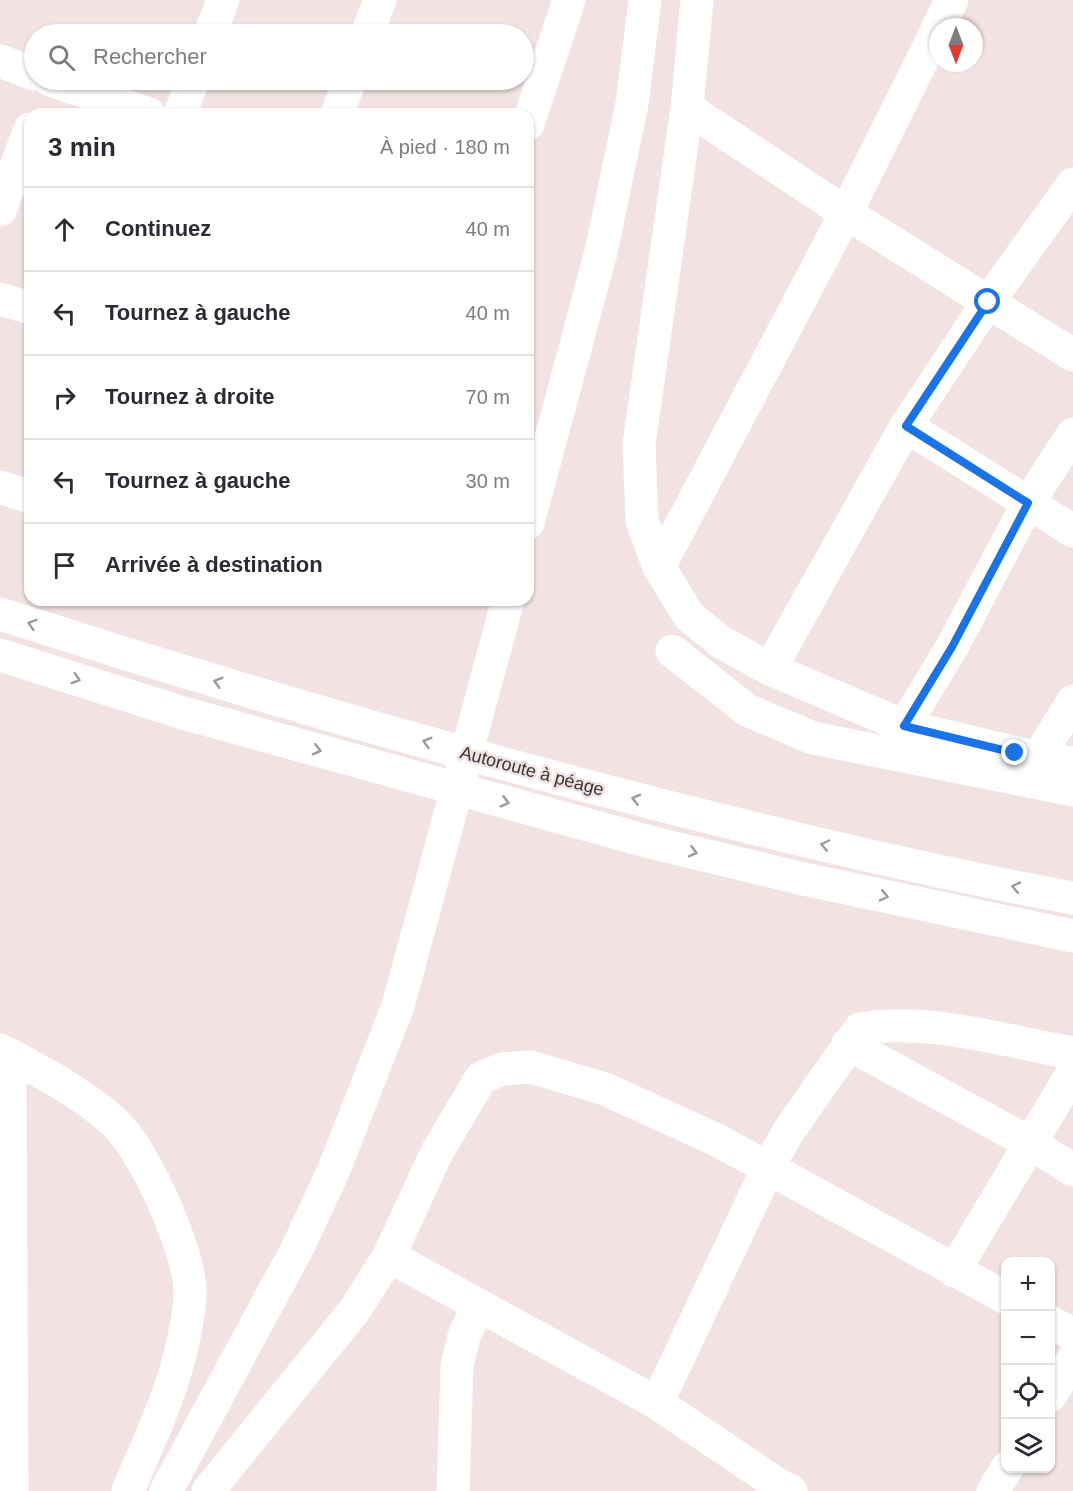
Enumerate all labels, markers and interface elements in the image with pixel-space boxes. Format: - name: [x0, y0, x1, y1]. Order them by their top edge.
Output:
- north arrow: [929, 18, 983, 72]
- search box: [24, 24, 534, 90]
- icon: search: [45, 41, 78, 74]
- text: Rechercher: [93, 44, 207, 69]
- text: 3 min: [48, 132, 116, 162]
- text: À pied · 180 m: [380, 136, 510, 158]
- icon: ahead: [48, 213, 81, 246]
- text: Continuez: [105, 216, 211, 241]
- text: 40 m: [466, 218, 510, 240]
- route start: [974, 288, 1000, 314]
- icon: left: [48, 297, 81, 330]
- text: Tournez à gauche: [105, 300, 290, 325]
- text: 40 m: [466, 302, 510, 324]
- icon: right: [48, 381, 81, 414]
- text: Tournez à droite: [105, 384, 275, 409]
- text: 70 m: [466, 386, 510, 408]
- icon: left: [48, 465, 81, 498]
- text: Tournez à gauche: [105, 468, 290, 493]
- text: 30 m: [466, 470, 510, 492]
- icon: arrive: [48, 549, 81, 582]
- text: Arrivée à destination: [105, 552, 323, 577]
- one-way arrow: [27, 619, 38, 631]
- one-way arrow: [70, 672, 81, 684]
- one-way arrow: [213, 677, 224, 689]
- one-way arrow: [422, 737, 433, 749]
- route end: [1001, 739, 1027, 765]
- street label: Autoroute à péage: [458, 742, 606, 800]
- one-way arrow: [312, 743, 322, 756]
- one-way arrow: [631, 793, 641, 806]
- one-way arrow: [499, 795, 510, 807]
- one-way arrow: [820, 839, 830, 852]
- one-way arrow: [688, 845, 698, 858]
- one-way arrow: [1011, 881, 1021, 894]
- one-way arrow: [878, 889, 888, 902]
- map controls: [1001, 1257, 1055, 1473]
- button: +: [1001, 1257, 1055, 1311]
- button: −: [1001, 1311, 1055, 1365]
- button: locate: [1001, 1365, 1055, 1419]
- button: layers: [1001, 1419, 1055, 1473]

